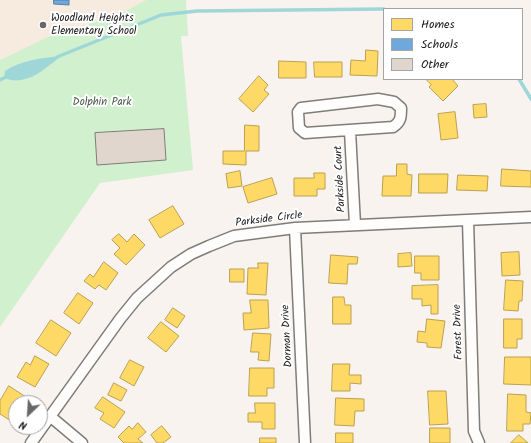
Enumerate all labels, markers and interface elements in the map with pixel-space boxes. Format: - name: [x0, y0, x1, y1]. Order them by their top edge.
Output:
- legend: [383, 8, 523, 80]
- place label: Woodland Heights Elementary School: [51, 12, 137, 38]
- text: Homes: [421, 15, 455, 34]
- marker: Woodland Heights Elementary School: [38, 20, 48, 30]
- text: Schools: [421, 35, 458, 54]
- text: Other: [421, 55, 449, 74]
- park label: Dolphin Park: [73, 96, 131, 110]
- street label: Parkside Court: [333, 145, 349, 213]
- street label: Parkside Circle: [235, 209, 303, 231]
- street label: Dorman Drive: [280, 304, 296, 368]
- street label: Forest Drive: [451, 304, 467, 360]
- north arrow: [8, 395, 48, 435]
- text: N: [16, 415, 30, 435]

